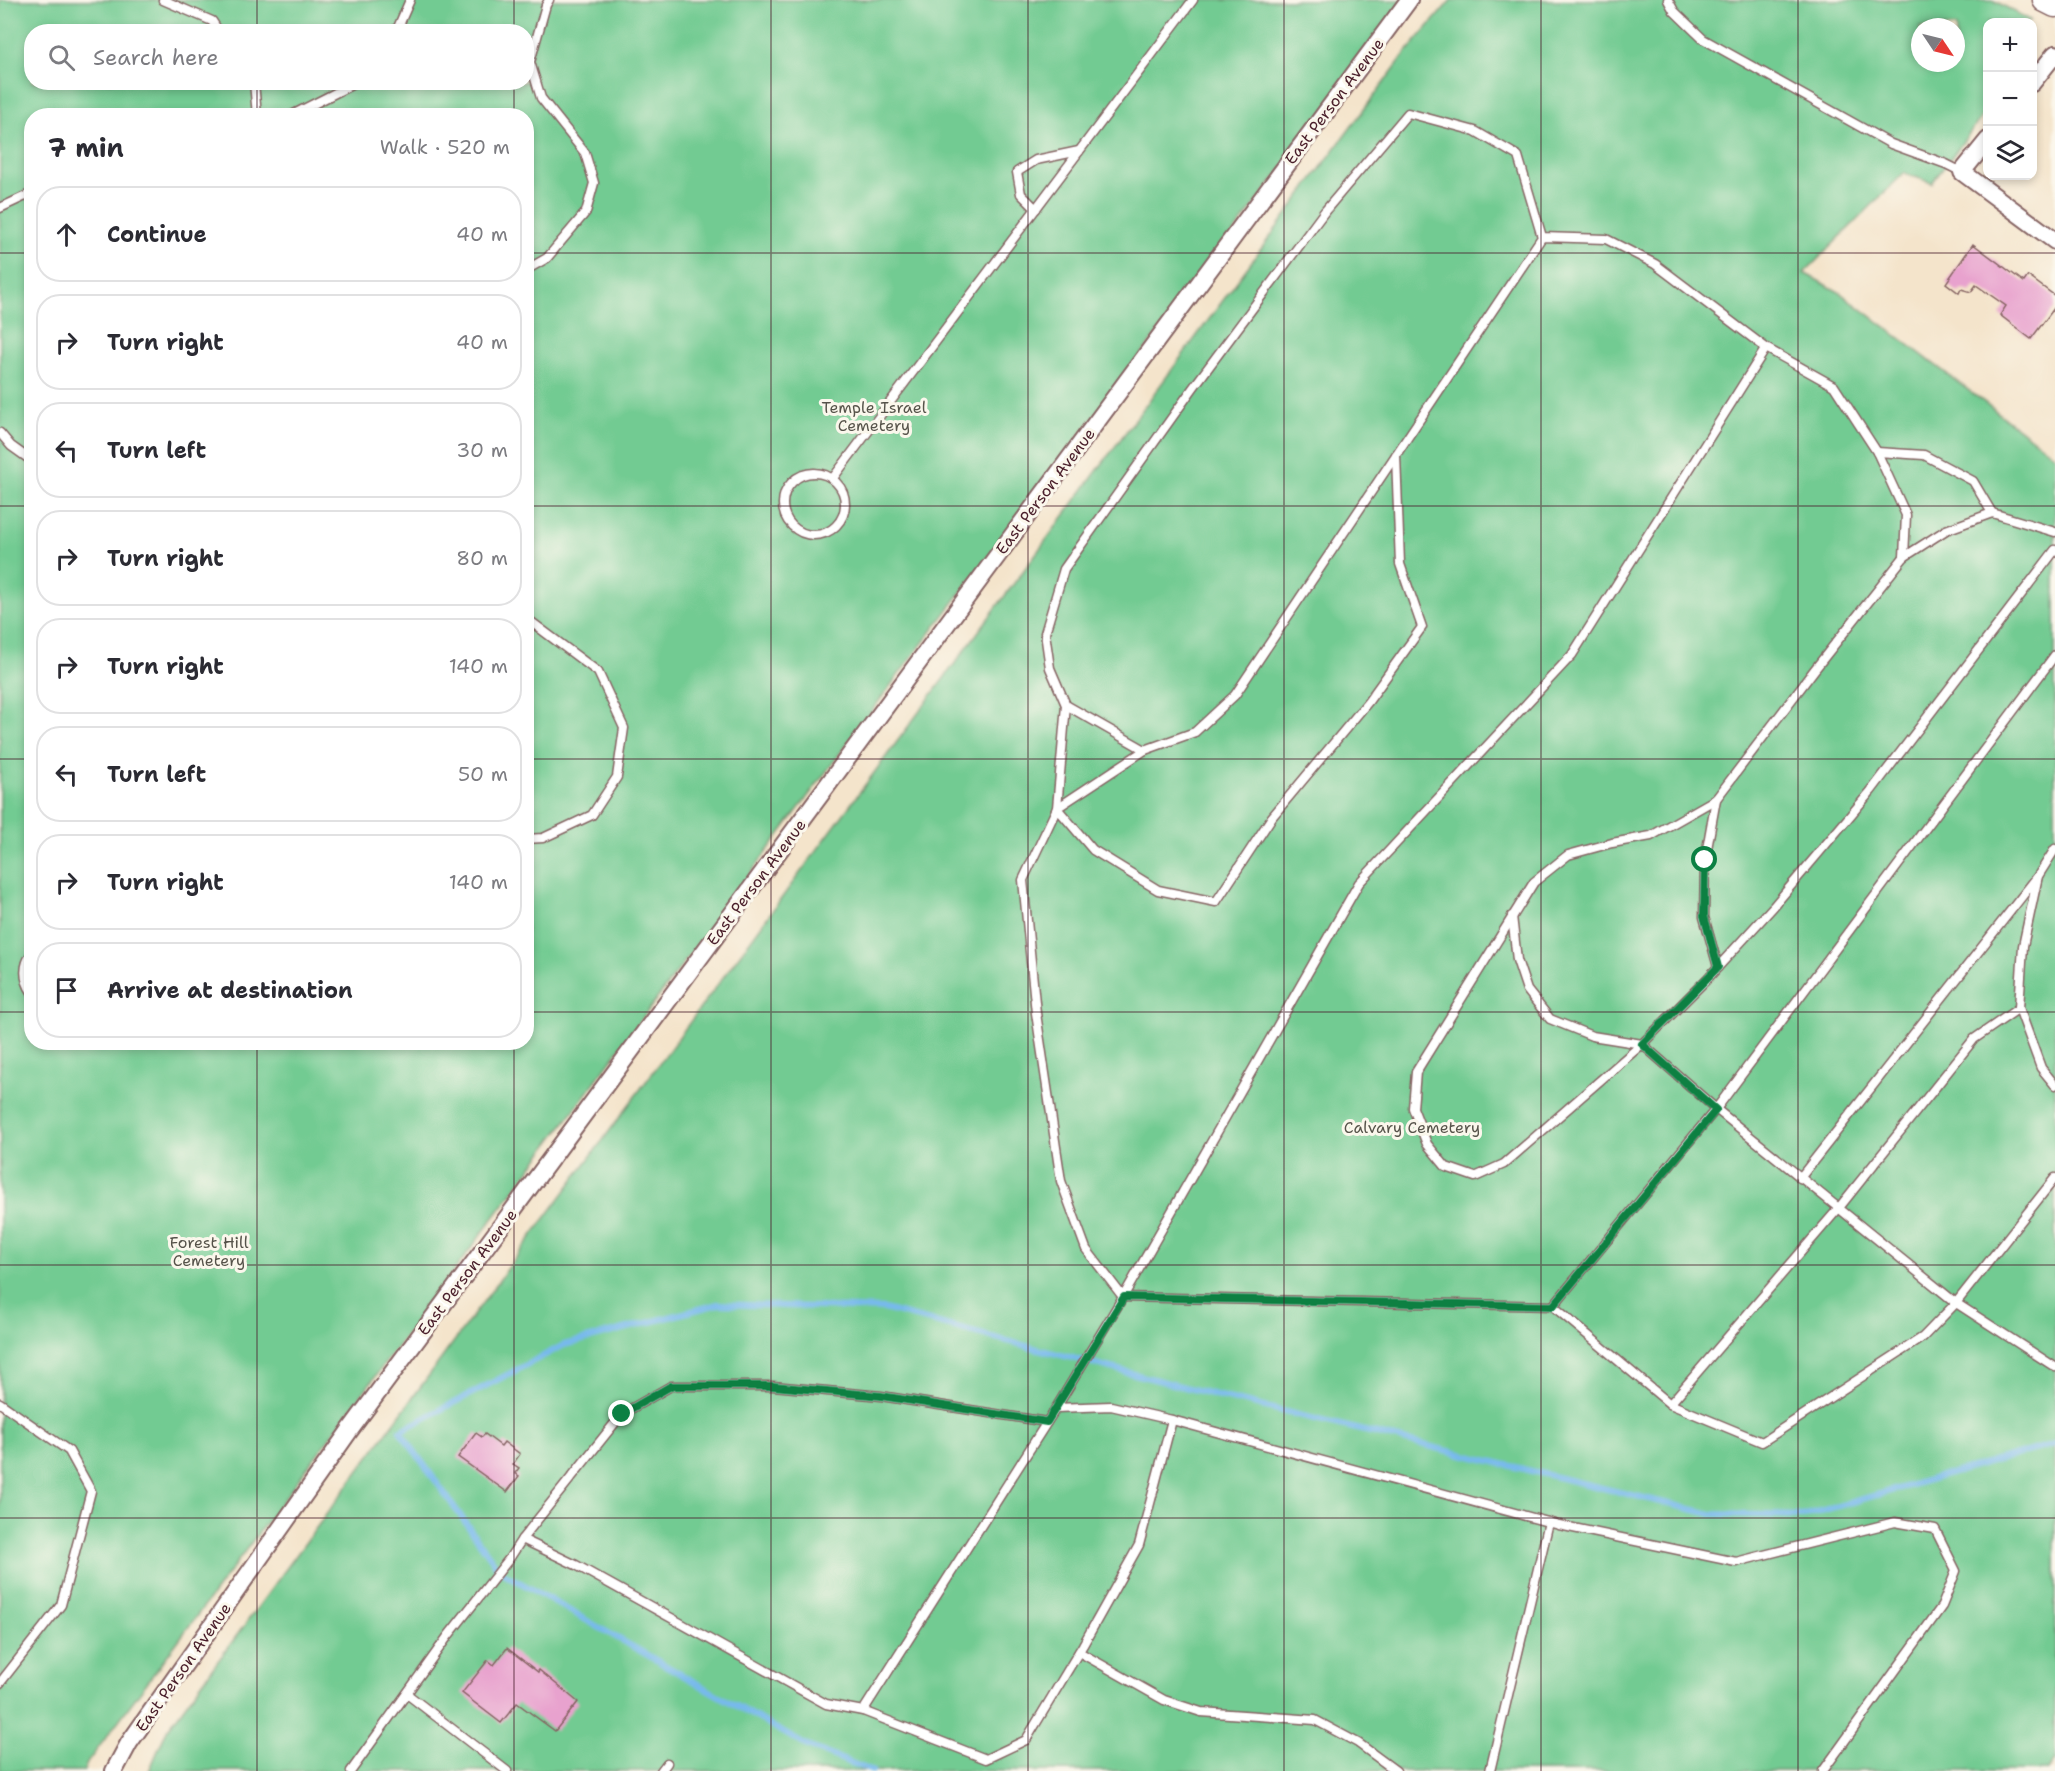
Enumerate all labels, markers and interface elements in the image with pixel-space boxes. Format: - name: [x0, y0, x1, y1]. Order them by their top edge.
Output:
- north arrow: [1911, 18, 1965, 72]
- map controls: [1983, 18, 2037, 180]
- button: +: [1983, 18, 2037, 72]
- search box: [24, 24, 534, 90]
- street label: East Person Avenue: [1280, 34, 1389, 169]
- icon: search: [45, 41, 78, 74]
- text: Search here: [93, 43, 219, 72]
- button: −: [1983, 72, 2037, 126]
- button: layers: [1983, 126, 2037, 180]
- text: 7 min: [48, 130, 124, 165]
- text: Walk · 520 m: [380, 134, 510, 160]
- icon: ahead: [50, 218, 83, 251]
- text: Continue: [107, 220, 207, 249]
- text: 40 m: [456, 221, 508, 247]
- icon: right: [50, 326, 83, 359]
- text: Turn right: [107, 328, 224, 357]
- text: 40 m: [456, 329, 508, 355]
- park label: Temple Israel Cemetery: [822, 397, 927, 436]
- street label: East Person Avenue: [991, 424, 1100, 559]
- icon: left: [50, 434, 83, 467]
- text: Turn left: [107, 436, 206, 465]
- text: 30 m: [456, 437, 508, 463]
- icon: right: [50, 542, 83, 575]
- text: Turn right: [107, 544, 224, 573]
- text: 80 m: [456, 545, 508, 571]
- icon: right: [50, 650, 83, 683]
- text: Turn right: [107, 652, 224, 681]
- text: 140 m: [449, 653, 508, 679]
- icon: left: [50, 758, 83, 791]
- text: Turn left: [107, 760, 206, 789]
- text: 50 m: [458, 761, 508, 787]
- street label: East Person Avenue: [702, 815, 811, 950]
- route start: [1691, 846, 1717, 872]
- icon: right: [50, 866, 83, 899]
- text: Turn right: [107, 868, 224, 897]
- text: 140 m: [449, 869, 508, 895]
- icon: arrive: [50, 974, 83, 1007]
- text: Arrive at destination: [107, 976, 353, 1005]
- park label: Calvary Cemetery: [1344, 1117, 1480, 1138]
- street label: East Person Avenue: [413, 1205, 522, 1340]
- park label: Forest Hill Cemetery: [170, 1232, 249, 1271]
- route end: [608, 1400, 634, 1426]
- street label: East Person Avenue: [131, 1599, 236, 1736]

